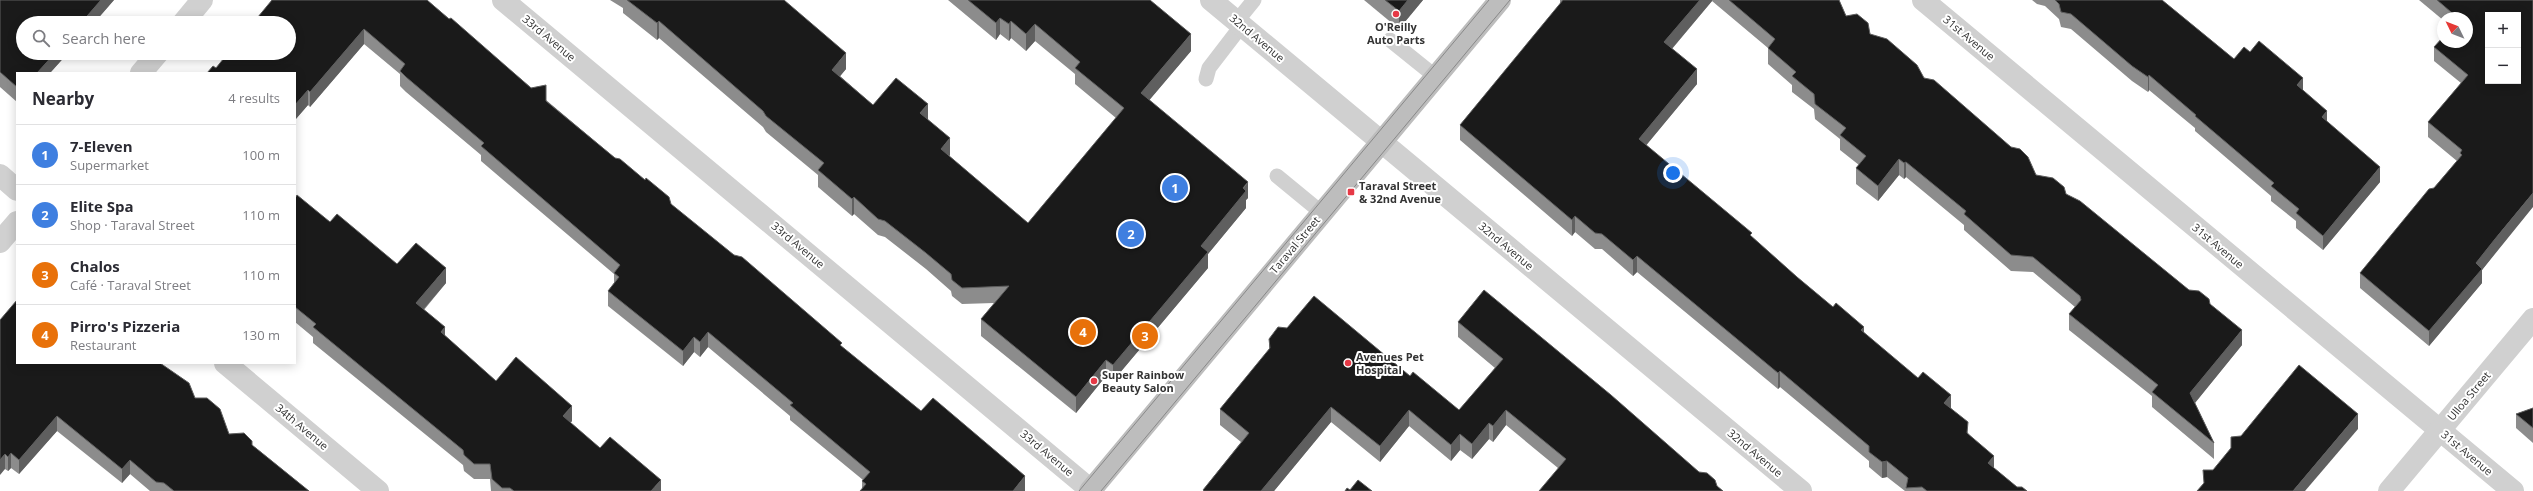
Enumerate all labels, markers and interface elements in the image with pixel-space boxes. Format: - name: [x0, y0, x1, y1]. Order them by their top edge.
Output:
- marker: O'Reilly Auto Parts: [1391, 9, 1401, 19]
- street label: 32nd Avenue: [1227, 10, 1288, 65]
- street label: 33rd Avenue: [520, 11, 579, 64]
- street label: 31st Avenue: [1940, 12, 1998, 64]
- north arrow: [2437, 12, 2473, 48]
- map controls: [2485, 12, 2521, 84]
- button: +: [2485, 12, 2521, 48]
- search box: [16, 16, 296, 60]
- place label: O'Reilly Auto Parts: [1367, 19, 1426, 47]
- icon: search: [30, 27, 52, 49]
- text: Search here: [62, 28, 146, 48]
- button: −: [2485, 48, 2521, 84]
- text: Nearby: [32, 87, 94, 110]
- text: 4 results: [228, 89, 280, 107]
- text: 7-Eleven: [70, 136, 133, 156]
- text: 1: [41, 146, 49, 164]
- text: 100 m: [242, 146, 280, 164]
- text: Supermarket: [70, 156, 149, 174]
- your location: [1663, 163, 1683, 183]
- pin: 1: [1162, 173, 1188, 203]
- place label: Taraval Street & 32nd Avenue: [1359, 178, 1442, 206]
- marker: Taraval Street & 32nd Avenue: [1346, 187, 1356, 197]
- text: Elite Spa: [70, 196, 134, 216]
- text: 2: [41, 206, 49, 224]
- text: 110 m: [242, 206, 280, 224]
- street label: Taraval Street: [1266, 213, 1323, 277]
- text: Shop · Taraval Street: [70, 216, 195, 234]
- street label: 33rd Avenue: [769, 218, 828, 271]
- street label: 32nd Avenue: [1476, 218, 1537, 273]
- pin: 2: [1118, 219, 1144, 249]
- street label: 31st Avenue: [2189, 220, 2247, 272]
- text: Chalos: [70, 256, 120, 276]
- text: 3: [41, 266, 49, 284]
- text: 110 m: [242, 266, 280, 284]
- text: Café · Taraval Street: [70, 276, 191, 294]
- text: Pirro's Pizzeria: [70, 316, 180, 336]
- pin: 4: [1070, 317, 1096, 347]
- pin: 3: [1132, 321, 1158, 351]
- text: 4: [41, 326, 49, 344]
- text: 130 m: [242, 326, 280, 344]
- text: Restaurant: [70, 336, 137, 354]
- place label: Avenues Pet Hospital: [1356, 349, 1424, 377]
- marker: Avenues Pet Hospital: [1343, 358, 1353, 368]
- place label: Super Rainbow Beauty Salon: [1102, 367, 1185, 395]
- street label: Ulloa Street: [2444, 368, 2494, 423]
- marker: Super Rainbow Beauty Salon: [1089, 376, 1099, 386]
- street label: 34th Avenue: [273, 400, 332, 453]
- street label: 32nd Avenue: [1725, 425, 1786, 480]
- street label: 33rd Avenue: [1018, 426, 1077, 479]
- street label: 31st Avenue: [2438, 427, 2496, 479]

